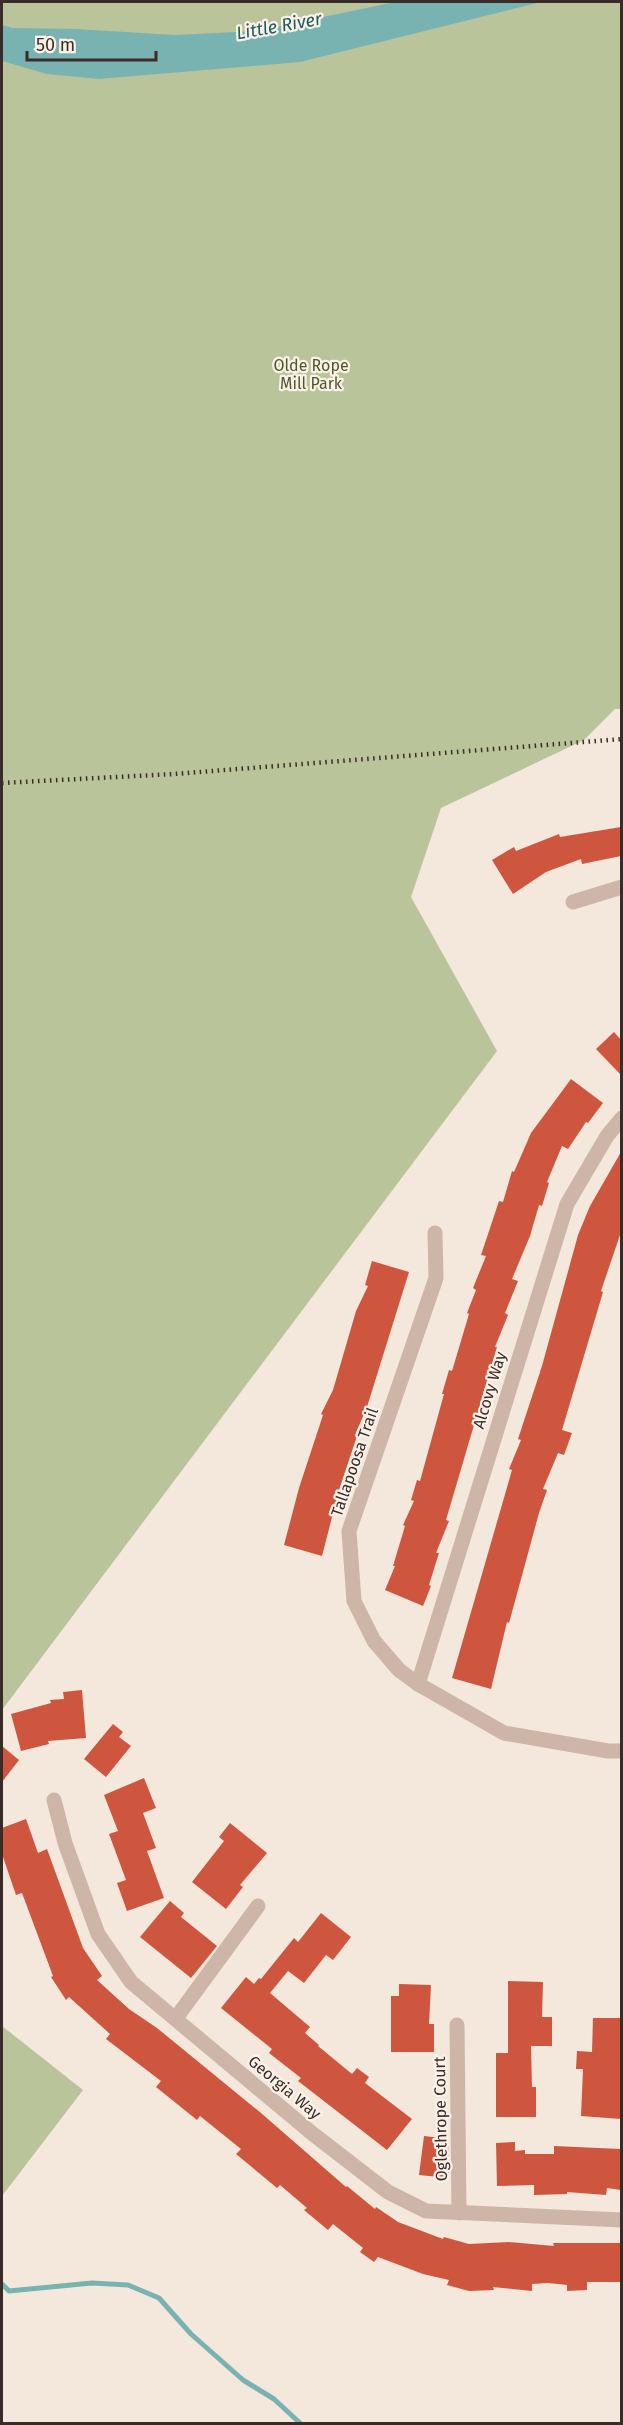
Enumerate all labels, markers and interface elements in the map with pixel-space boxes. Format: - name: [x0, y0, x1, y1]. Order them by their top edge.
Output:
- water label: Little River: [235, 7, 324, 44]
- scale bar: [27, 24, 156, 62]
- text: 50 m: [36, 34, 75, 56]
- park label: Olde Rope Mill Park: [273, 356, 349, 393]
- street label: Alcovy Way: [469, 1349, 510, 1431]
- street label: Tallapoosa Trail: [327, 1405, 382, 1519]
- street label: Georgia Way: [245, 2052, 325, 2123]
- street label: Oglethrope Court: [430, 2056, 451, 2181]

